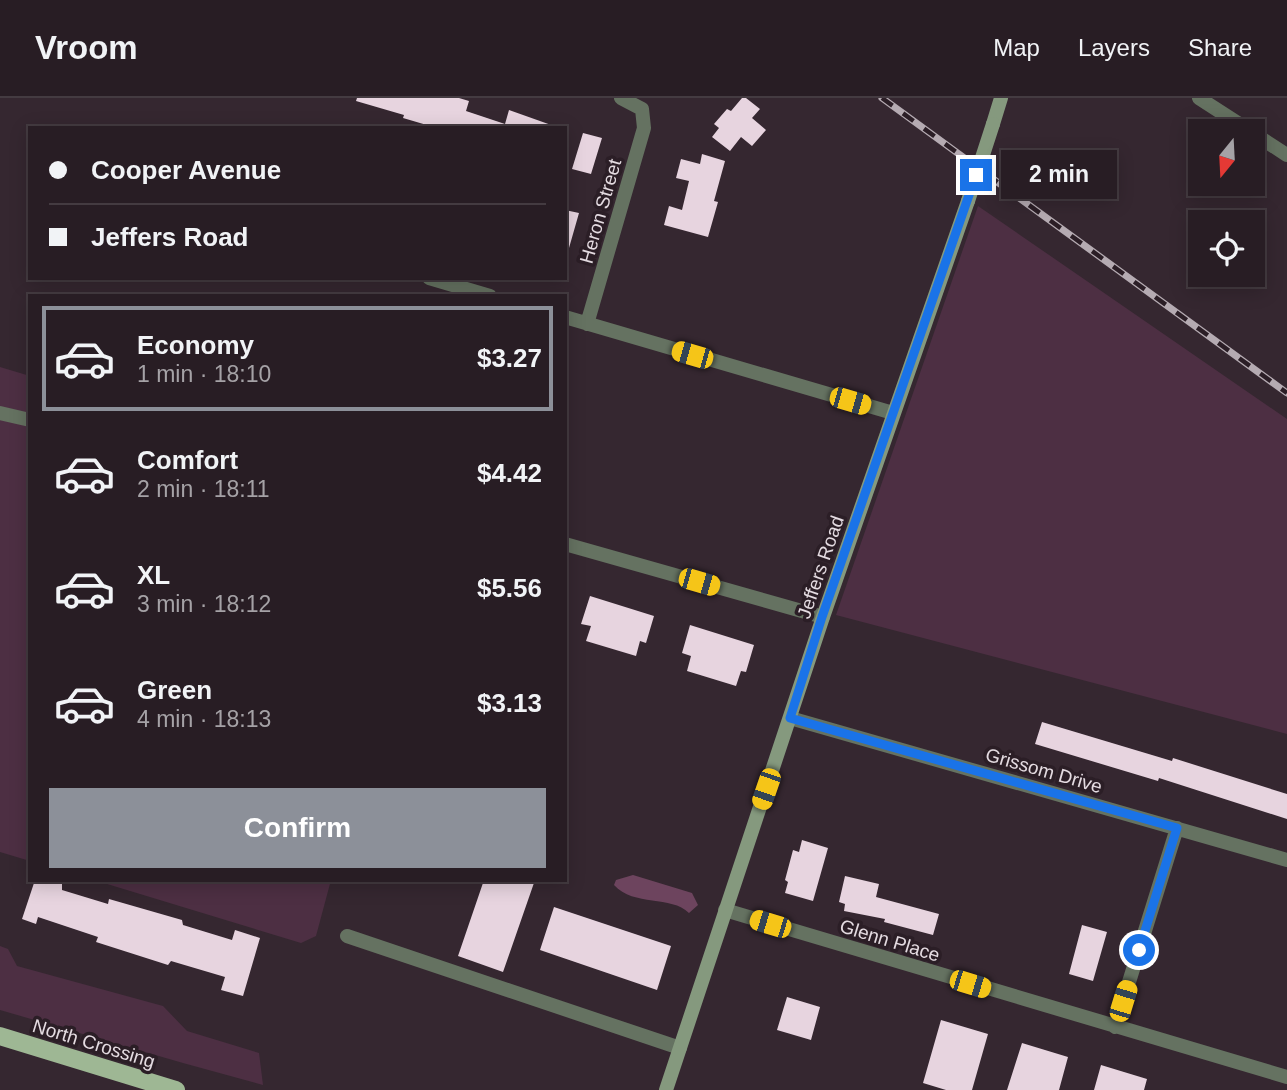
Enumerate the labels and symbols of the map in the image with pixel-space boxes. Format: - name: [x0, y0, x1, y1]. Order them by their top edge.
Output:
- north arrow: [1188, 119, 1265, 196]
- callout: 2 min: [1000, 150, 1116, 200]
- street label: Heron Street: [576, 156, 626, 266]
- route end: [960, 159, 992, 191]
- car: [669, 339, 716, 371]
- car: [827, 385, 874, 417]
- street label: Jeffers Road: [793, 513, 848, 621]
- car: [676, 566, 723, 598]
- street label: Grissom Drive: [983, 744, 1105, 797]
- car: [750, 766, 783, 812]
- car: [747, 908, 794, 940]
- street label: Glenn Place: [837, 915, 942, 966]
- route start: [1123, 934, 1155, 966]
- car: [947, 968, 994, 1000]
- car: [1107, 978, 1140, 1024]
- street label: North Crossing: [30, 1015, 158, 1072]

